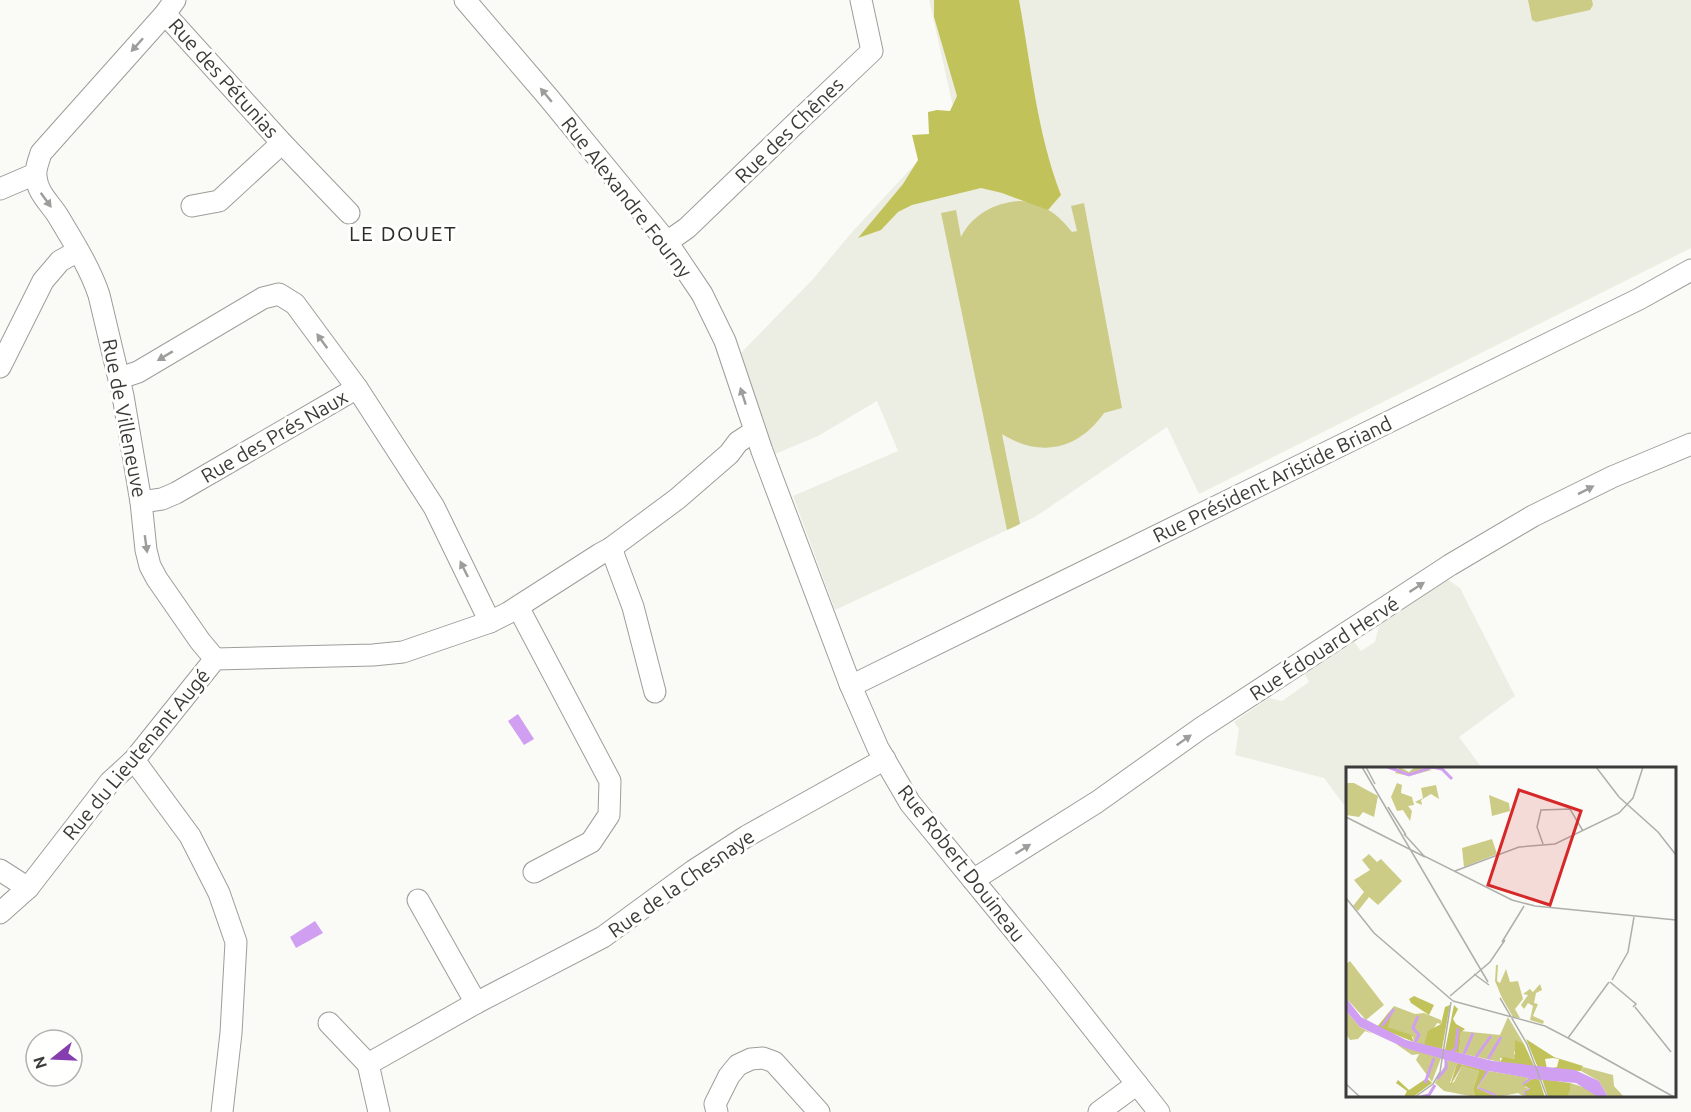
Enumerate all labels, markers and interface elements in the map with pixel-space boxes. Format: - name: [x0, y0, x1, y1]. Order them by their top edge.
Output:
- street label: Rue des Pétunias: [164, 14, 284, 142]
- one-way arrow: [131, 37, 144, 52]
- street label: Rue des Chênes: [730, 73, 848, 187]
- one-way arrow: [540, 87, 553, 103]
- street label: Rue Alexandre Fourny: [557, 112, 697, 282]
- one-way arrow: [40, 191, 52, 207]
- district label: LE DOUET: [349, 221, 457, 245]
- one-way arrow: [317, 333, 329, 348]
- street label: Rue de Villeneuve: [98, 337, 152, 499]
- one-way arrow: [157, 351, 173, 362]
- street label: Rue des Prés Naux: [197, 385, 351, 487]
- one-way arrow: [738, 387, 748, 405]
- street label: Rue Président Aristide Briand: [1149, 411, 1395, 547]
- one-way arrow: [1578, 485, 1595, 494]
- one-way arrow: [141, 535, 150, 554]
- one-way arrow: [460, 560, 470, 578]
- one-way arrow: [1409, 581, 1426, 592]
- street label: Rue Édouard Hervé: [1245, 591, 1403, 705]
- street label: Rue du Lieutenant Augé: [58, 664, 214, 844]
- one-way arrow: [1176, 734, 1192, 746]
- inset map: [1346, 767, 1676, 1097]
- street label: Rue Robert Douineau: [894, 780, 1030, 946]
- street label: Rue de la Chesnaye: [604, 824, 758, 942]
- one-way arrow: [1014, 843, 1031, 854]
- north arrow: [24, 1028, 84, 1088]
- text: N: [29, 1054, 50, 1071]

